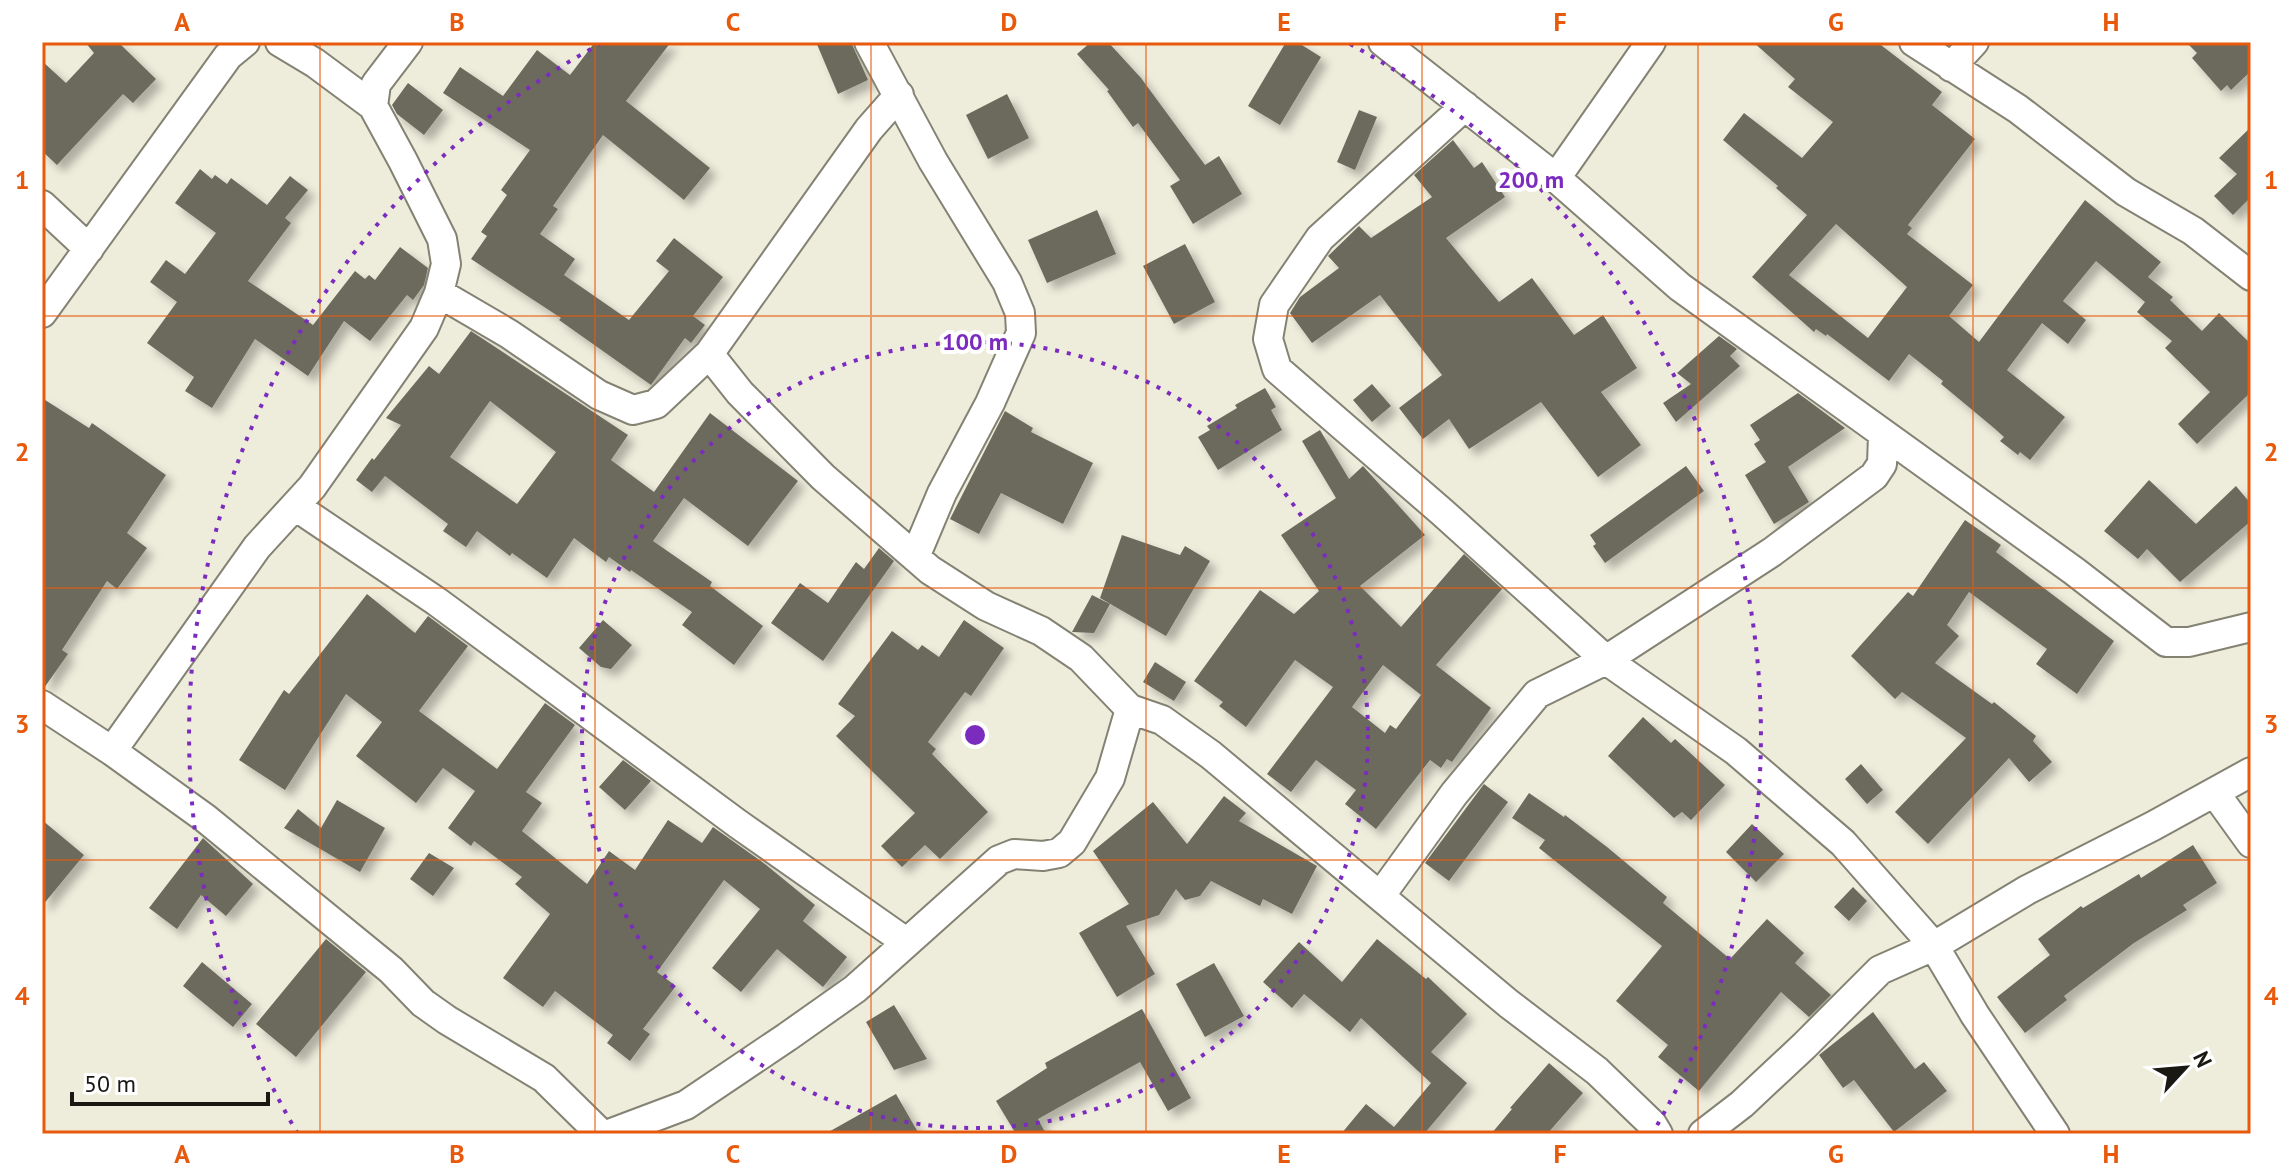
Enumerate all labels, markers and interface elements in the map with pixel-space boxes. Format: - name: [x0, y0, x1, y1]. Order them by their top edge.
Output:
- text: A: [174, 5, 190, 38]
- text: B: [449, 5, 465, 38]
- text: C: [726, 5, 740, 38]
- text: D: [1001, 5, 1017, 38]
- text: E: [1277, 5, 1291, 38]
- text: F: [1553, 5, 1567, 38]
- text: G: [1828, 5, 1844, 38]
- text: H: [2103, 5, 2119, 38]
- text: 1: [15, 163, 29, 196]
- text: 1: [2264, 163, 2278, 196]
- text: 200 m: [1498, 164, 1564, 195]
- text: 100 m: [942, 326, 1008, 357]
- text: 2: [15, 435, 29, 468]
- text: 2: [2264, 435, 2278, 468]
- text: 3: [15, 707, 29, 740]
- text: 3: [2264, 707, 2278, 740]
- centre of rings: [961, 721, 989, 749]
- text: 4: [15, 979, 30, 1012]
- text: 4: [2264, 979, 2279, 1012]
- north arrow: [2145, 1028, 2225, 1108]
- text: N: [2187, 1047, 2219, 1072]
- scale bar: [72, 1056, 268, 1106]
- text: 50 m: [84, 1068, 136, 1099]
- text: A: [174, 1137, 190, 1170]
- text: B: [449, 1137, 465, 1170]
- text: C: [726, 1137, 740, 1170]
- text: D: [1001, 1137, 1017, 1170]
- text: E: [1277, 1137, 1291, 1170]
- text: F: [1553, 1137, 1567, 1170]
- text: G: [1828, 1137, 1844, 1170]
- text: H: [2103, 1137, 2119, 1170]

